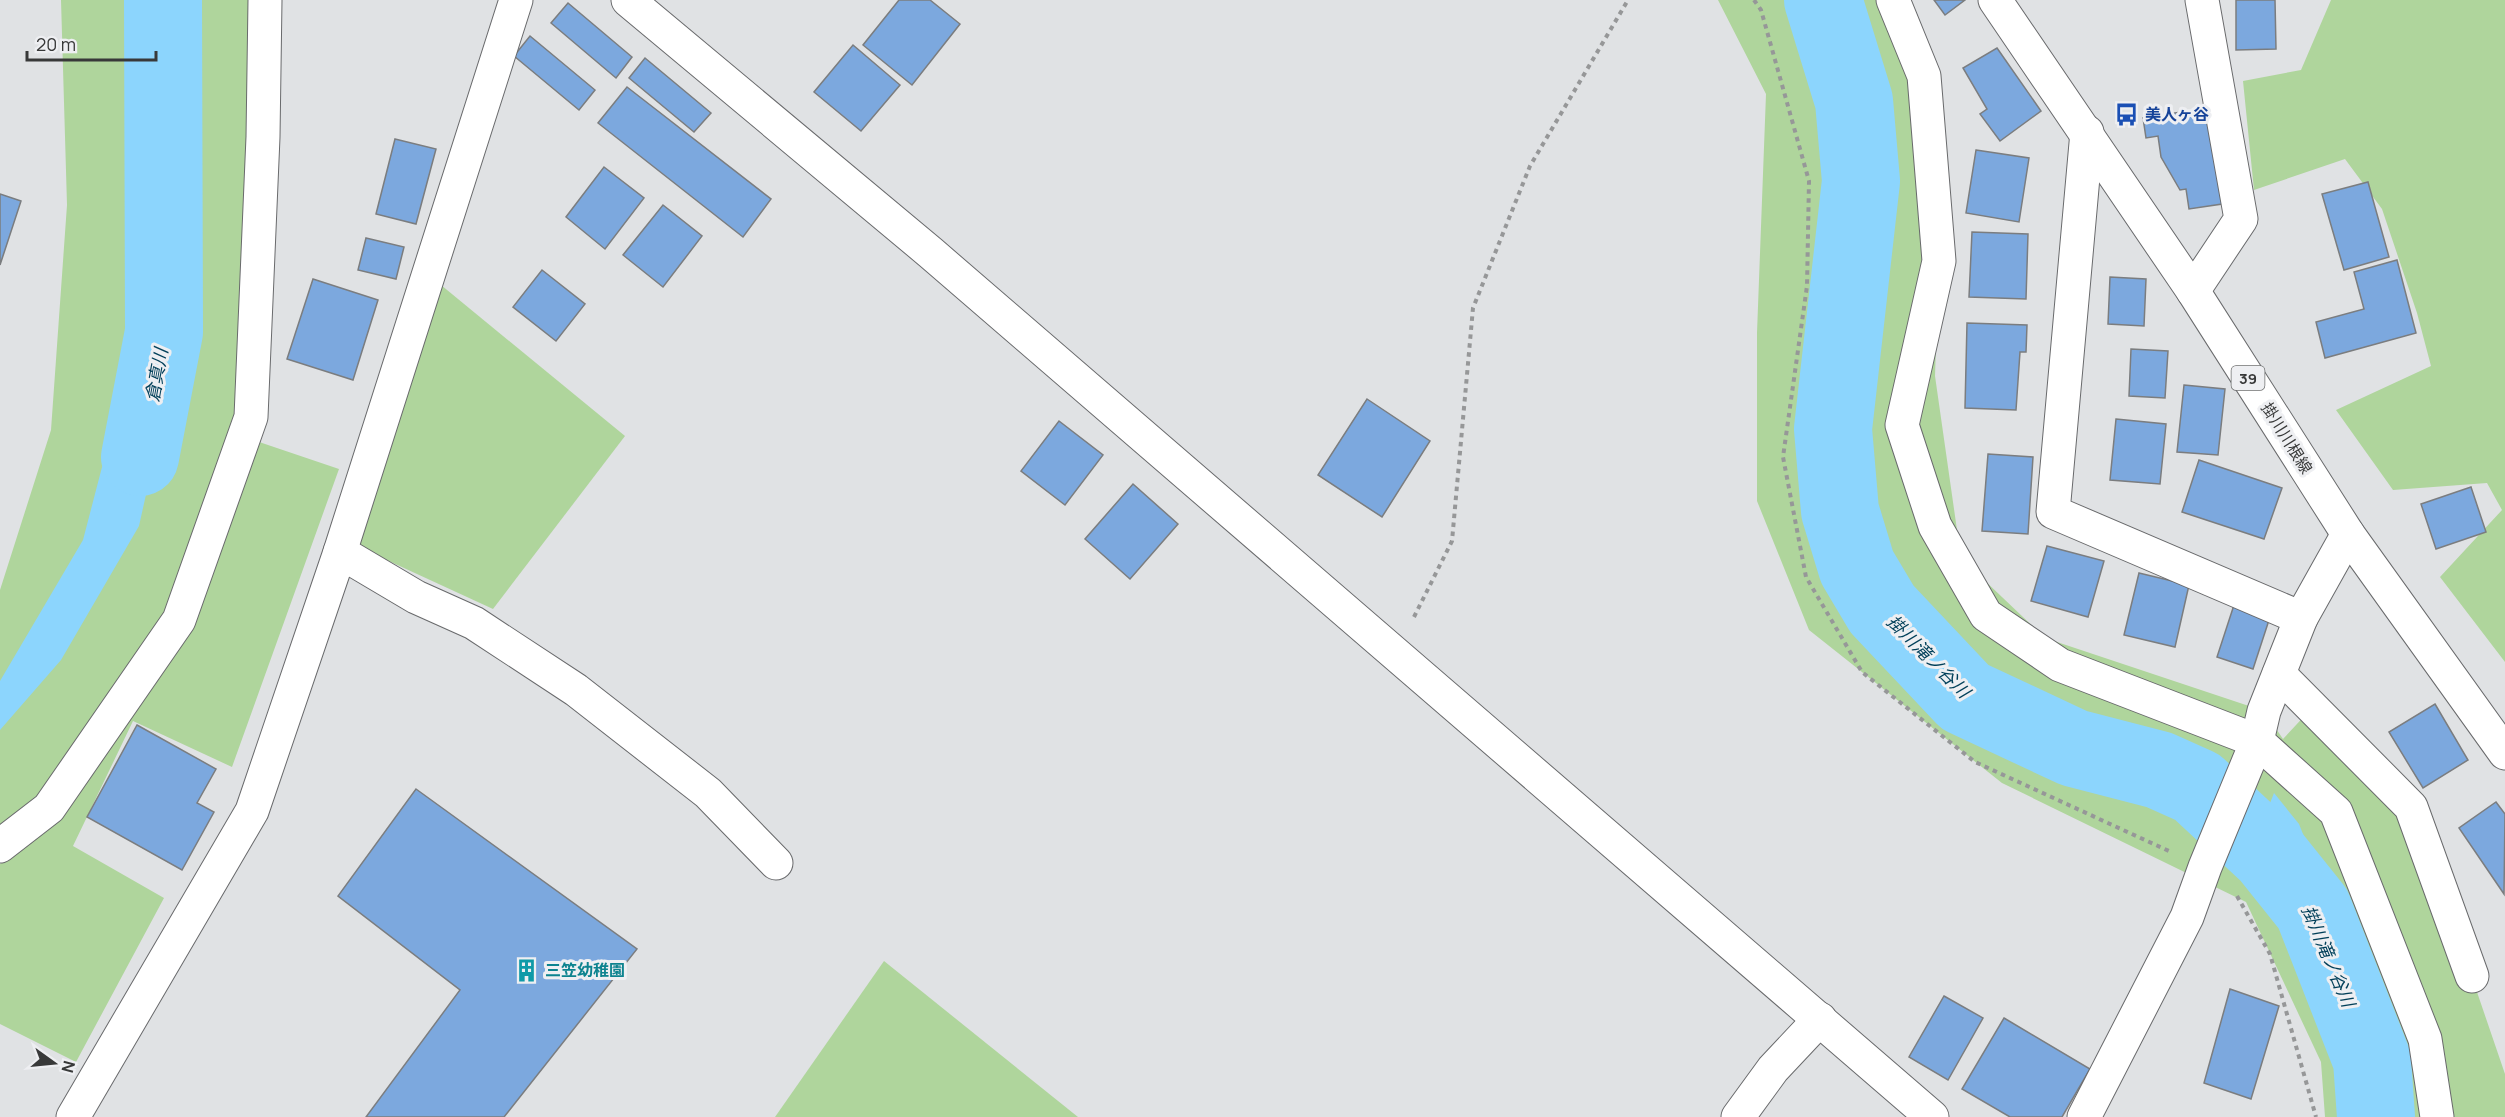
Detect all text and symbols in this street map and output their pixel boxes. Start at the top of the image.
scale bar [27,24,156,62]
text: 20 m [36,32,76,56]
bus stop icon: 美人ヶ谷 [2114,101,2140,127]
place label: 美人ヶ谷 [2145,103,2209,125]
water label: 倉真川 [139,344,173,404]
road number: 39 [2232,366,2264,390]
street label: 掛川川根線 [2256,398,2318,478]
water label: 掛川滝ノ谷川 [1882,609,1977,704]
water label: 掛川滝ノ谷川 [2297,902,2362,1012]
building icon: 三笠幼稚園 [514,957,540,983]
place label: 三笠幼稚園 [545,959,625,981]
north arrow [24,1033,84,1093]
text: N [56,1058,81,1075]

